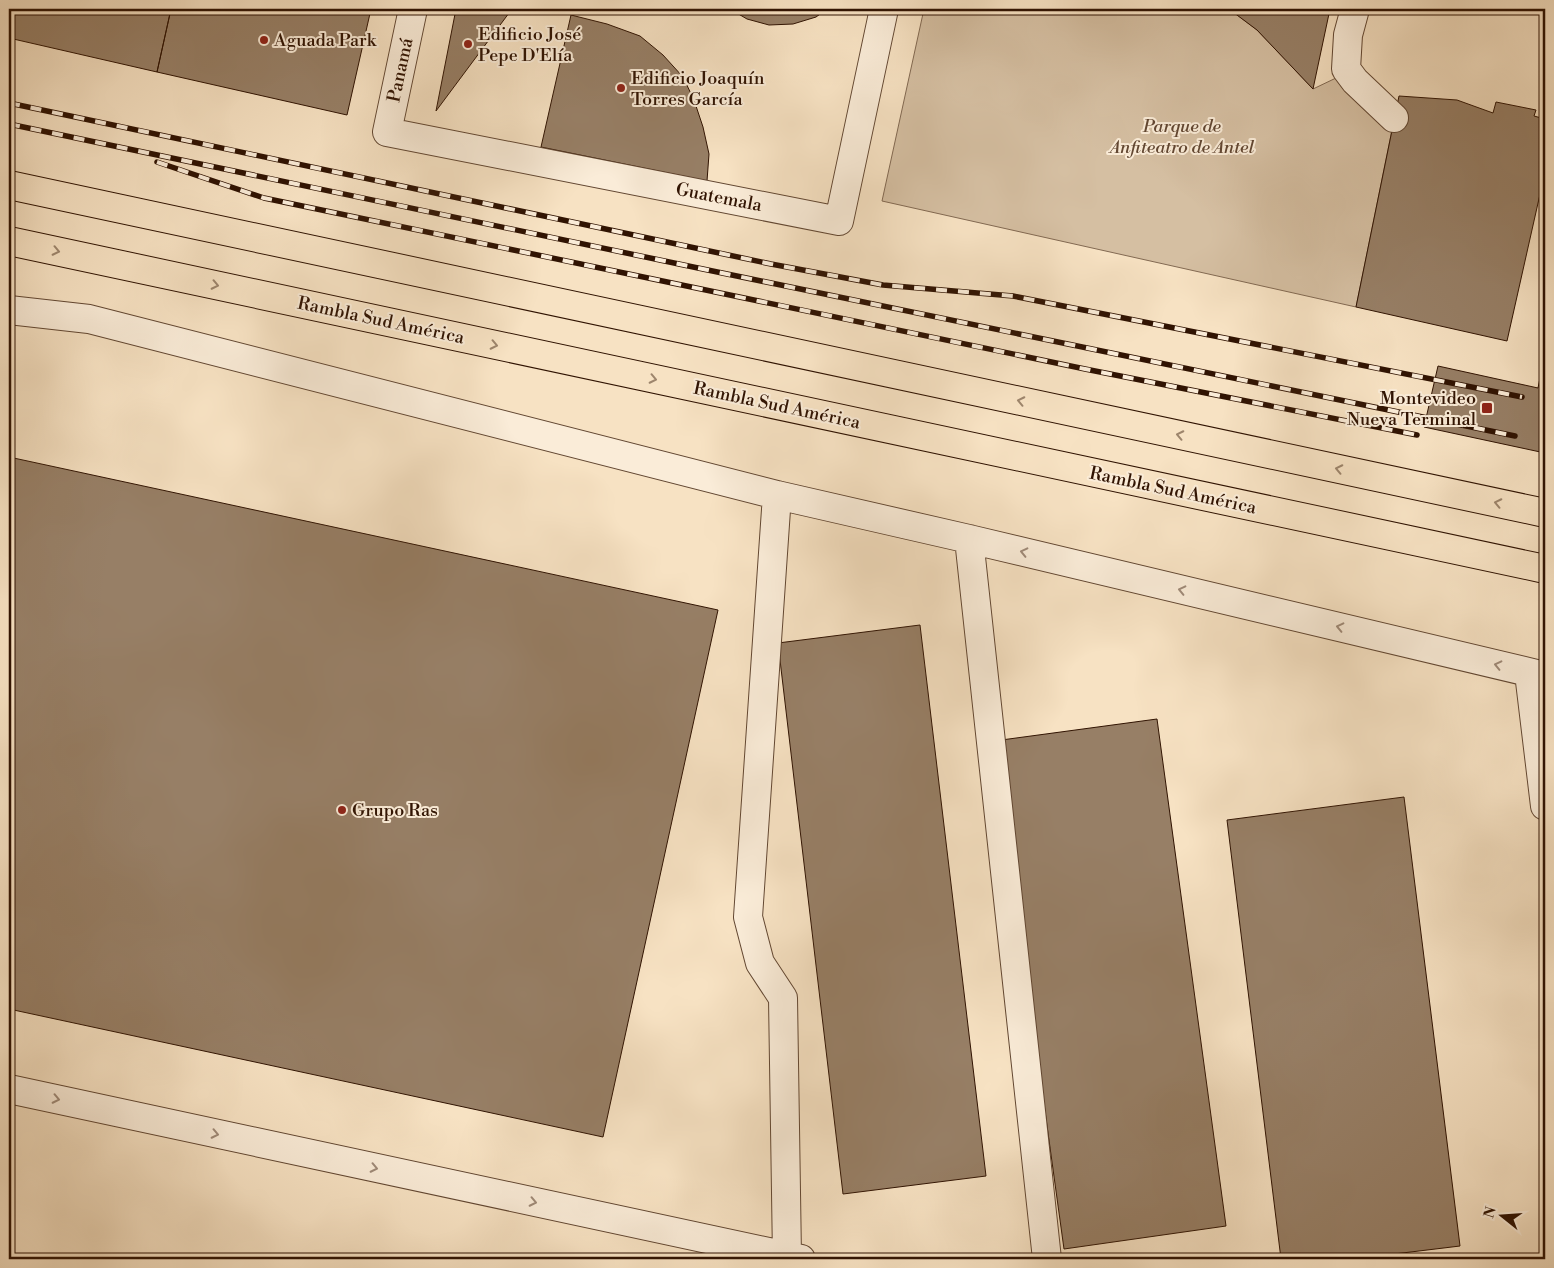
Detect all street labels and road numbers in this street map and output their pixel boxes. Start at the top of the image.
street label: Panamá [382,35,419,104]
street label: Guatemala [674,178,765,217]
street label: Rambla Sud América [295,292,467,350]
street label: Rambla Sud América [691,377,863,435]
street label: Rambla Sud América [1087,462,1259,520]

